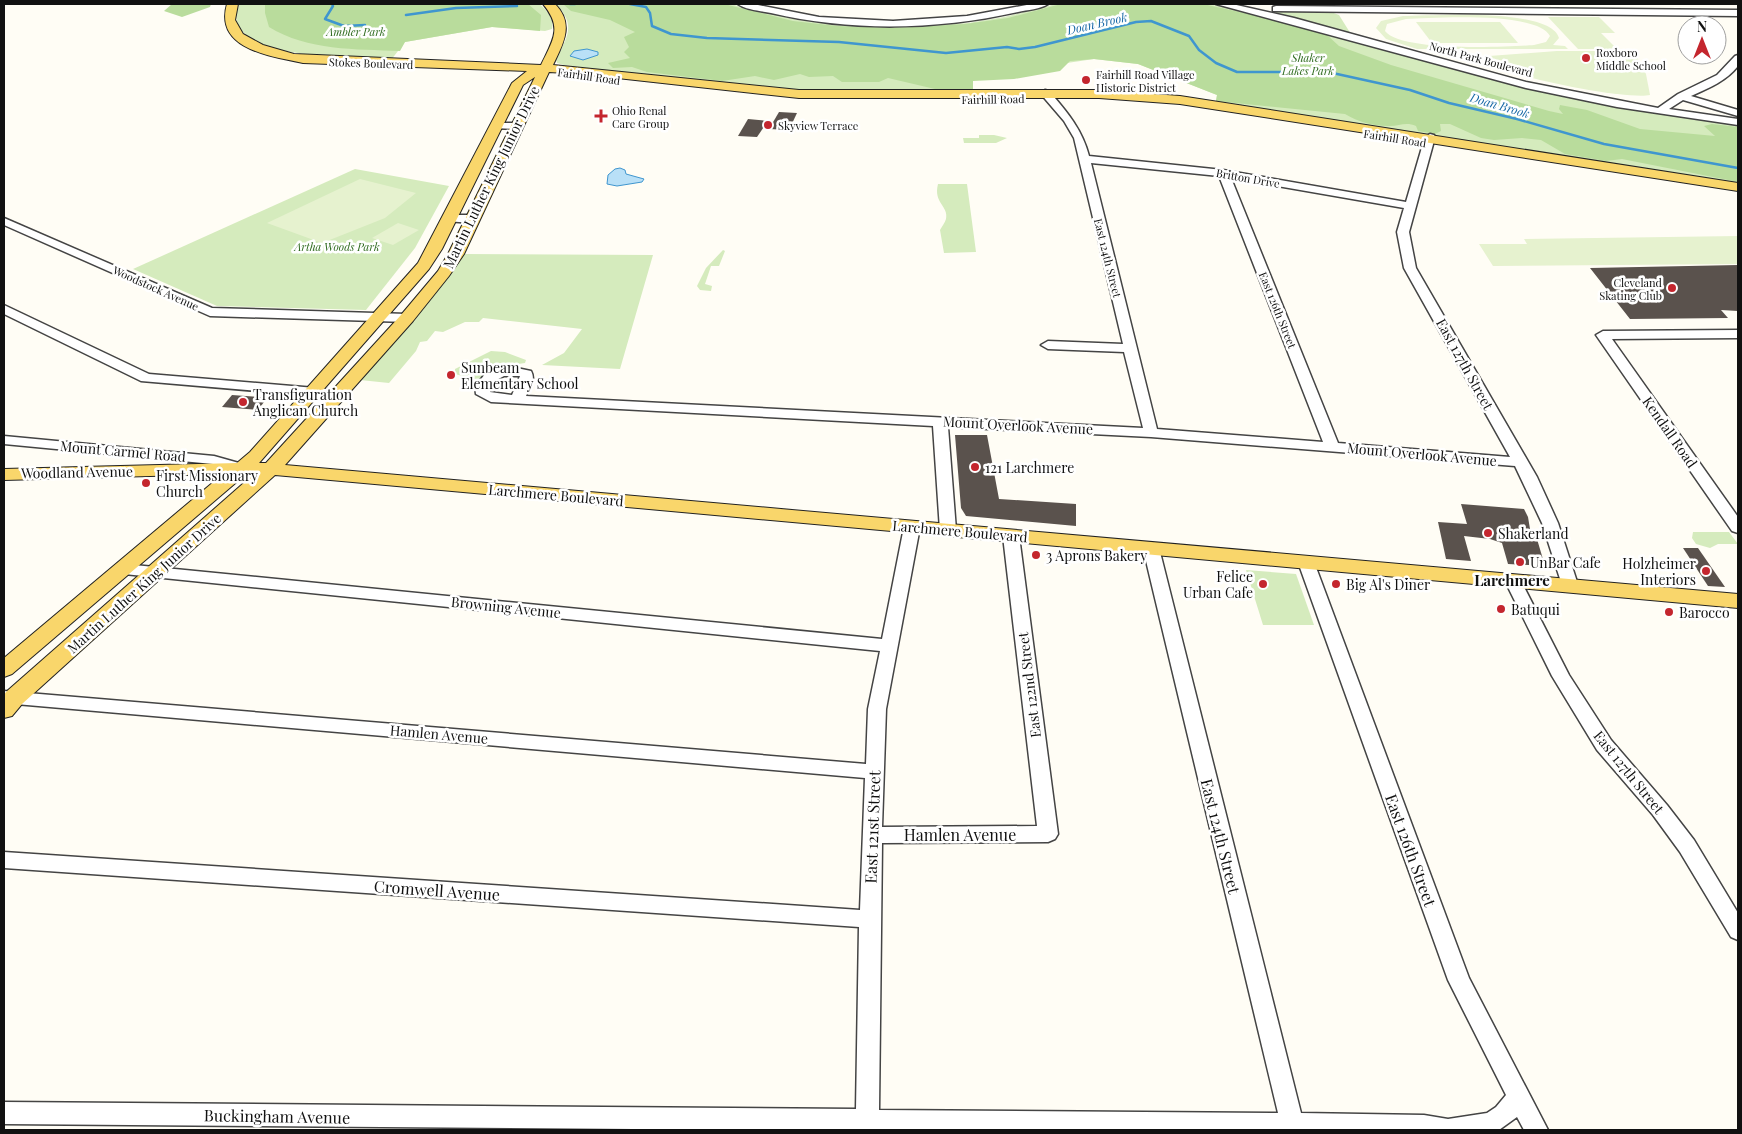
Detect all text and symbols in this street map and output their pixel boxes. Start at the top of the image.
water label: Doan Brook [1064,8,1129,38]
north arrow [1677,15,1727,65]
text: N [1697,17,1707,36]
park label: Ambler Park [325,24,386,39]
street label: North Park Boulevard [1428,38,1535,80]
place label: Roxboro Middle School [1596,45,1666,73]
park label: Shaker Lakes Park [1281,50,1334,78]
marker: Roxboro Middle School [1580,52,1592,64]
street label: Stokes Boulevard [329,54,414,72]
street label: Fairhill Road [557,64,622,88]
place label: Fairhill Road Village Historic District [1096,67,1195,95]
marker: Fairhill Road Village Historic District [1080,74,1092,86]
street label: Martin Luther King Junior Drive [438,83,544,271]
water label: Doan Brook [1467,89,1532,121]
street label: Fairhill Road [961,91,1025,107]
place label: Ohio Renal Care Group [612,103,669,131]
marker: Ohio Renal Care Group [594,109,608,123]
place label: Skyview Terrace [778,118,859,133]
marker: Skyview Terrace [762,119,774,131]
street label: Fairhill Road [1363,126,1428,150]
street label: Britton Drive [1215,165,1281,191]
street label: East 124th Street [1091,217,1125,299]
park label: Artha Woods Park [293,239,380,254]
street label: Woodstock Avenue [110,262,202,314]
street label: East 126th Street [1256,270,1300,351]
place label: Cleveland Skating Club [1599,275,1663,303]
marker: Cleveland Skating Club [1666,282,1678,294]
street label: East 127th Street [1432,315,1498,414]
place label: Sunbeam Elementary School [461,358,579,393]
marker: Sunbeam Elementary School [445,369,457,381]
place label: Transfiguration Anglican Church [252,385,359,420]
street label: Kendall Road [1638,393,1702,471]
marker: Transfiguration Anglican Church [237,396,249,408]
street label: Mount Overlook Avenue [942,412,1094,438]
street label: Mount Carmel Road [59,436,187,466]
street label: Mount Overlook Avenue [1346,438,1498,470]
place label: 121 Larchmere [985,458,1074,477]
marker: 121 Larchmere [969,461,981,473]
street label: Woodland Avenue [20,462,133,482]
place label: First Missionary Church [156,466,258,501]
marker: First Missionary Church [140,477,152,489]
street label: Larchmere Boulevard [488,480,624,510]
street label: Martin Luther King Junior Drive [63,509,225,657]
street label: Larchmere Boulevard [892,516,1028,546]
place label: Shakerland [1498,524,1569,543]
marker: Shakerland [1482,527,1494,539]
place label: 3 Aprons Bakery [1046,546,1147,565]
marker: 3 Aprons Bakery [1030,549,1042,561]
place label: UnBar Cafe [1530,553,1601,572]
place label: Holzheimer Interiors [1622,554,1697,589]
marker: UnBar Cafe [1514,556,1526,568]
marker: Holzheimer Interiors [1700,565,1712,577]
place label: Felice Urban Cafe [1183,567,1253,602]
district label: Larchmere [1474,570,1550,590]
place label: Big Al's Diner [1346,575,1431,594]
marker: Felice Urban Cafe [1257,578,1269,590]
marker: Big Al's Diner [1330,578,1342,590]
street label: Browning Avenue [450,592,562,622]
place label: Batuqui [1511,600,1560,619]
marker: Batuqui [1495,603,1507,615]
place label: Barocco [1679,603,1730,622]
marker: Barocco [1663,606,1675,618]
street label: East 122nd Street [1013,630,1045,739]
street label: Hamlen Avenue [389,720,489,748]
street label: East 127th Street [1590,726,1669,818]
street label: East 121st Street [860,770,884,884]
street label: East 124th Street [1197,776,1246,896]
street label: East 126th Street [1381,791,1441,909]
street label: Hamlen Avenue [904,824,1016,845]
street label: Cromwell Avenue [373,875,501,905]
street label: Buckingham Avenue [204,1104,350,1128]

